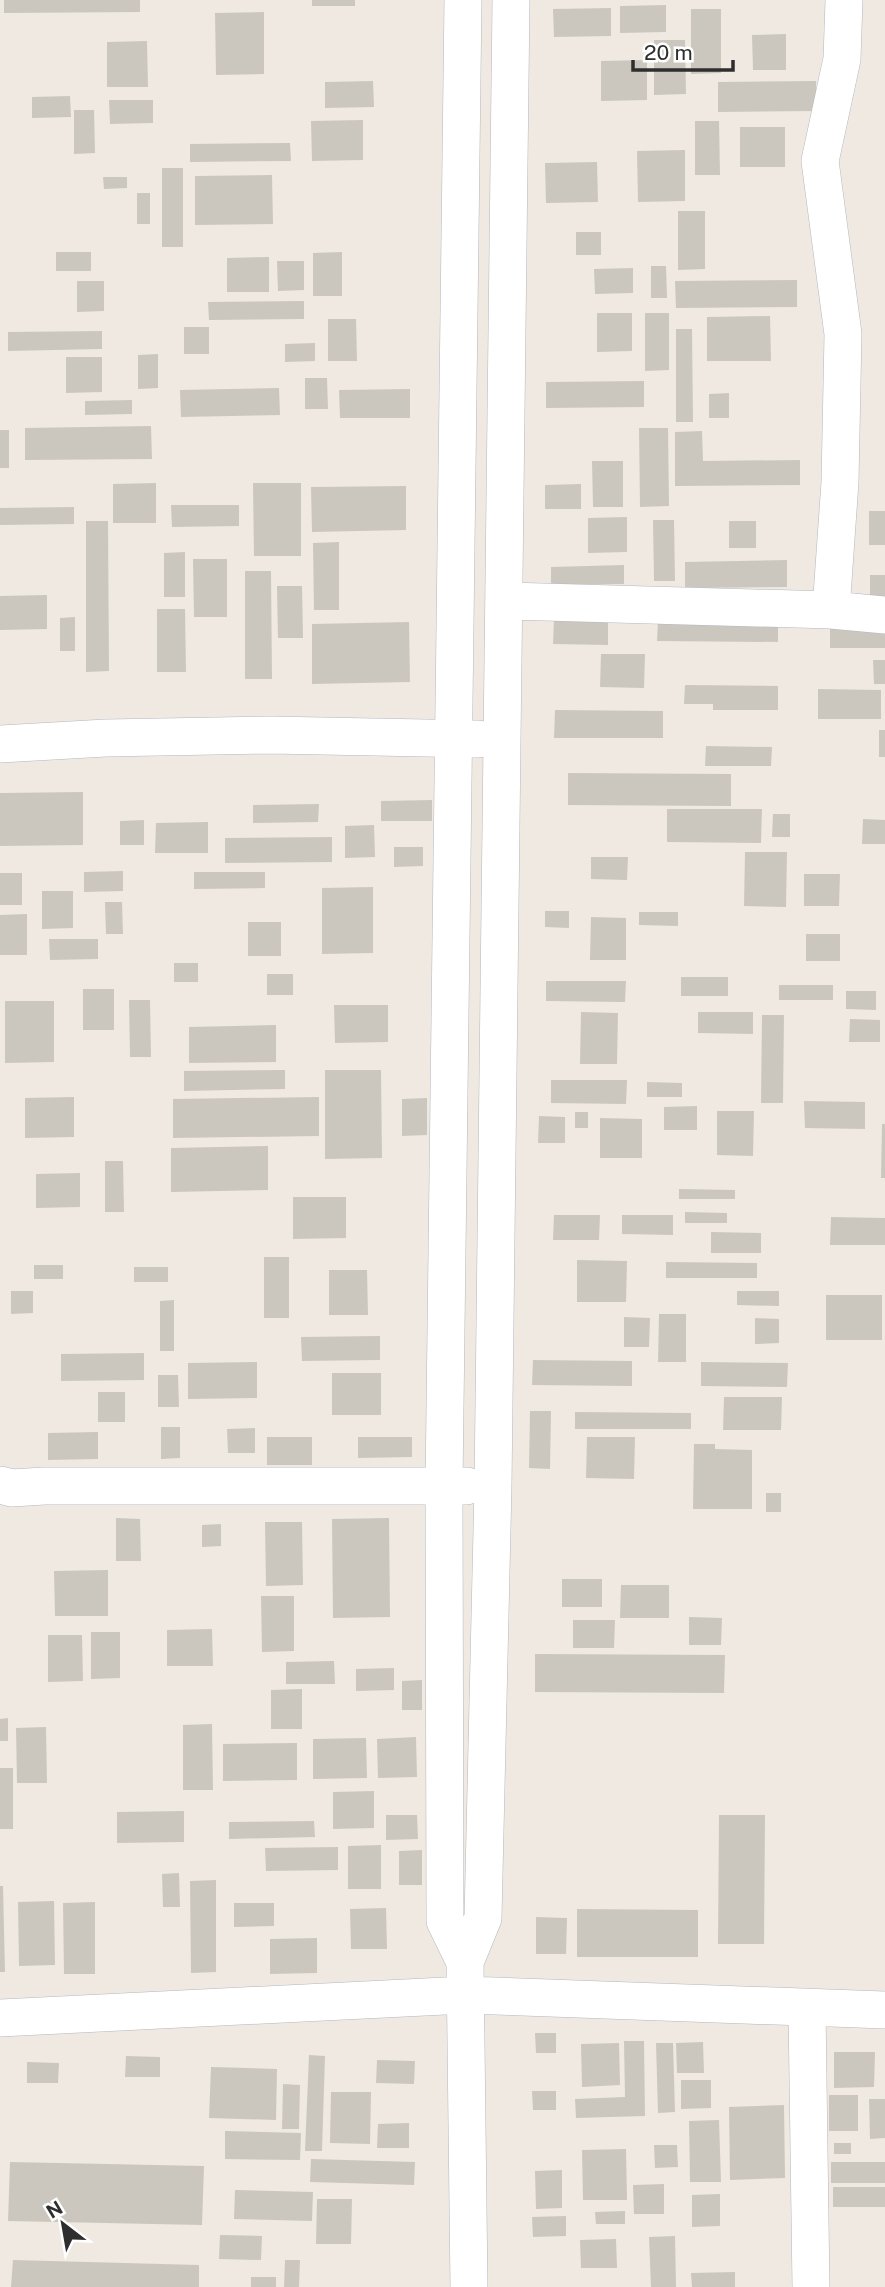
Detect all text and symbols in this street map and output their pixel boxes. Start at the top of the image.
scale bar [633,28,733,72]
text: 20 m [644,40,693,65]
north arrow [28,2189,98,2259]
text: N [42,2196,66,2223]

